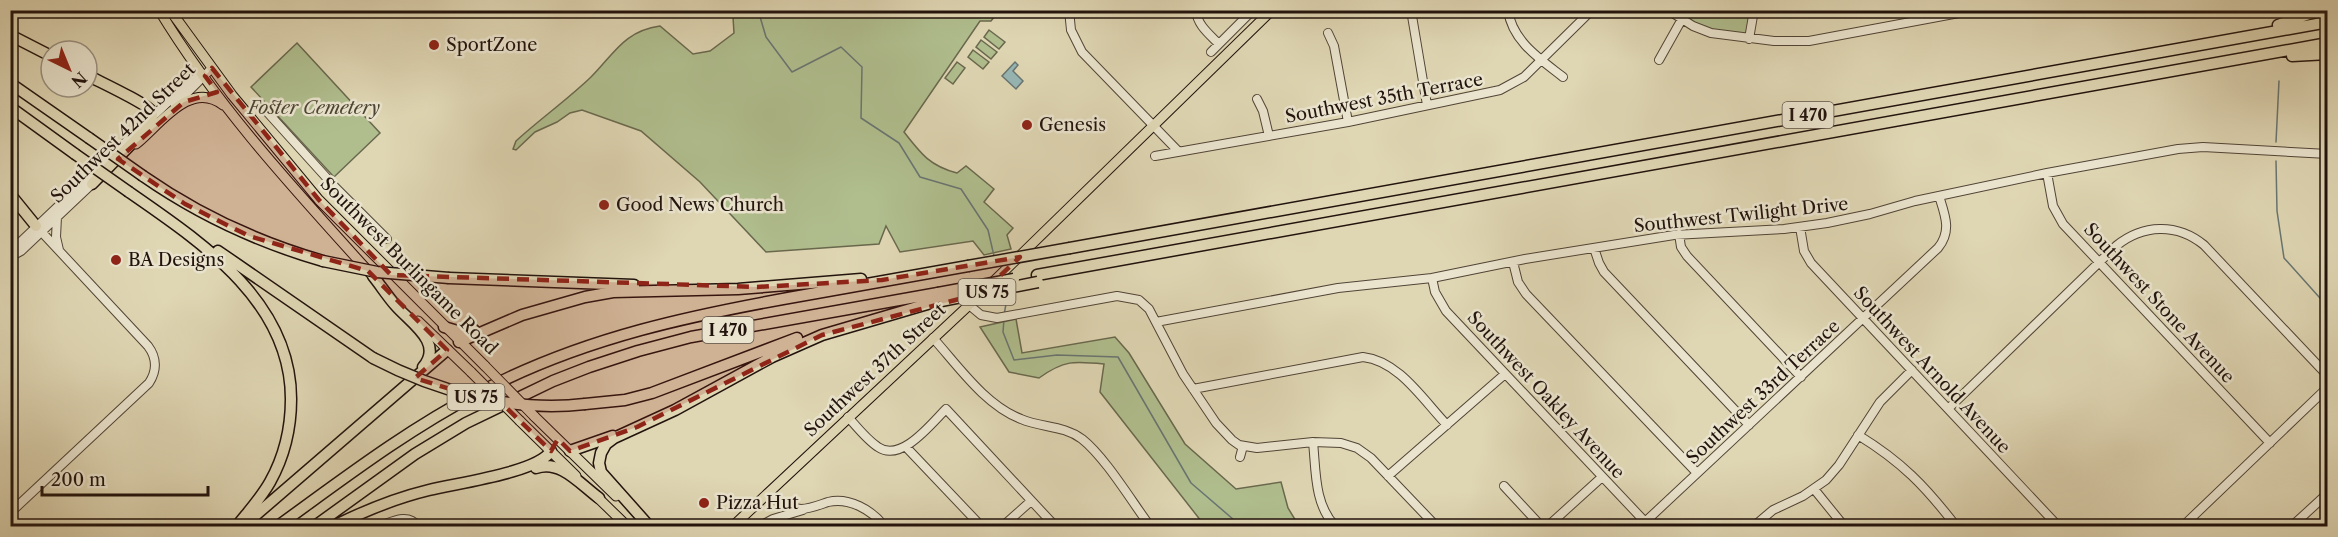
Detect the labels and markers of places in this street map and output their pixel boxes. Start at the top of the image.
place label: SportZone [446,34,537,56]
marker: SportZone [427,38,441,52]
place label: Genesis [1039,114,1106,136]
marker: Genesis [1020,118,1034,132]
place label: Good News Church [616,194,784,216]
marker: Good News Church [597,198,611,212]
place label: BA Designs [128,249,224,271]
marker: BA Designs [109,253,123,267]
place label: Pizza Hut [716,492,799,514]
marker: Pizza Hut [697,496,711,510]

